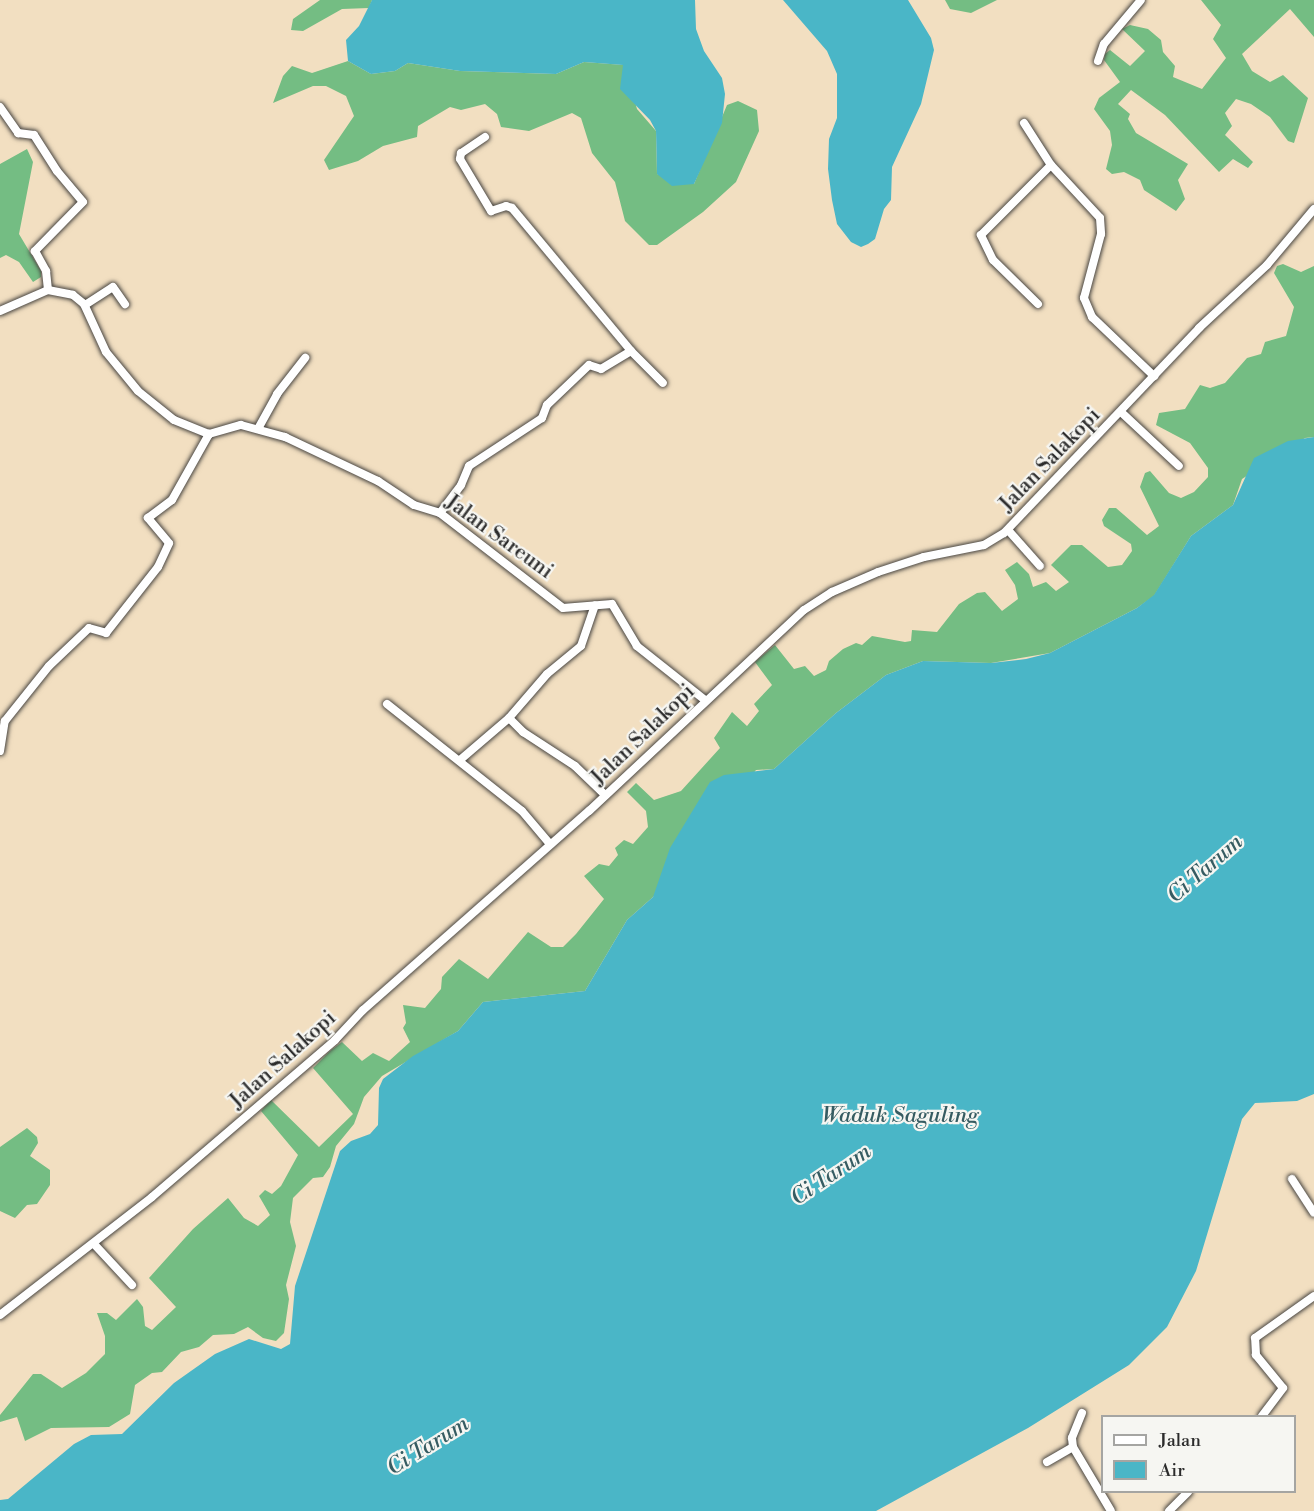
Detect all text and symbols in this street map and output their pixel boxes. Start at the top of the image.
street label: Jalan Salakopi [994,403,1106,517]
street label: Jalan Sareuni [440,490,558,584]
street label: Jalan Salakopi [586,679,700,791]
water label: Ci Tarum [1162,829,1248,909]
street label: Jalan Salakopi [225,1006,341,1114]
water label: Waduk Saguling [822,1103,978,1129]
water label: Ci Tarum [786,1139,876,1211]
water label: Ci Tarum [382,1411,474,1481]
legend [1101,1415,1296,1493]
text: Jalan [1159,1429,1201,1452]
text: Air [1159,1459,1185,1482]

